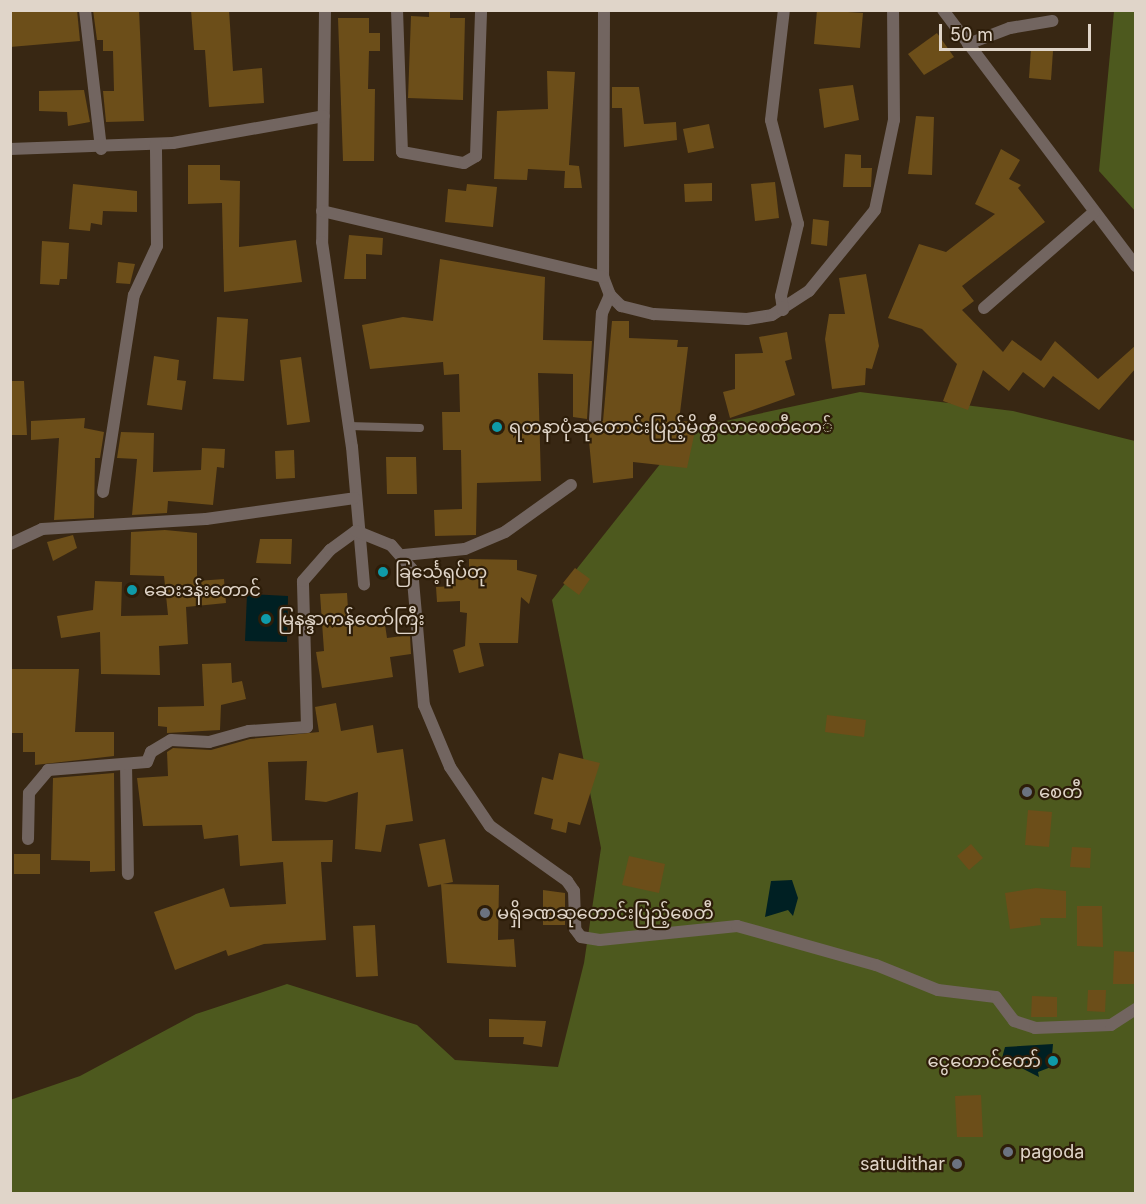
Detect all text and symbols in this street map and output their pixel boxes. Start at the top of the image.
scale bar [942,12,1094,50]
text: 50 m [950,24,993,45]
place label: ရတနာပုံဆုတောင်းပြည့်မိတ္ထီလာစေတီတေ် [509,416,833,438]
marker: ရတနာပုံဆုတောင်းပြည့်မိတ္ထီလာစေတီတေ် [490,420,504,434]
place label: ခြင်္သေ့ရုပ်တု [395,561,487,583]
marker: ခြင်္သေ့ရုပ်တု [376,565,390,579]
place label: ဆေးဒန်းတောင် [144,579,261,601]
marker: ဆေးဒန်းတောင် [125,583,139,597]
place label: မြနန္ဒာကန်တော်ကြီး [278,608,425,630]
marker: မြနန္ဒာကန်တော်ကြီး [259,612,273,626]
place label: စေတီ [1039,781,1082,803]
marker: စေတီ [1020,785,1034,799]
place label: မရှိခဏဆုတောင်းပြည့်စေတီ [497,902,714,924]
marker: မရှိခဏဆုတောင်းပြည့်စေတီ [478,906,492,920]
place label: ငွေတောင်တော် [927,1050,1041,1072]
marker: ငွေတောင်တော် [1046,1054,1060,1068]
place label: pagoda [1020,1141,1084,1163]
marker: pagoda [1001,1145,1015,1159]
place label: satudithar [860,1153,945,1175]
marker: satudithar [950,1157,964,1171]

